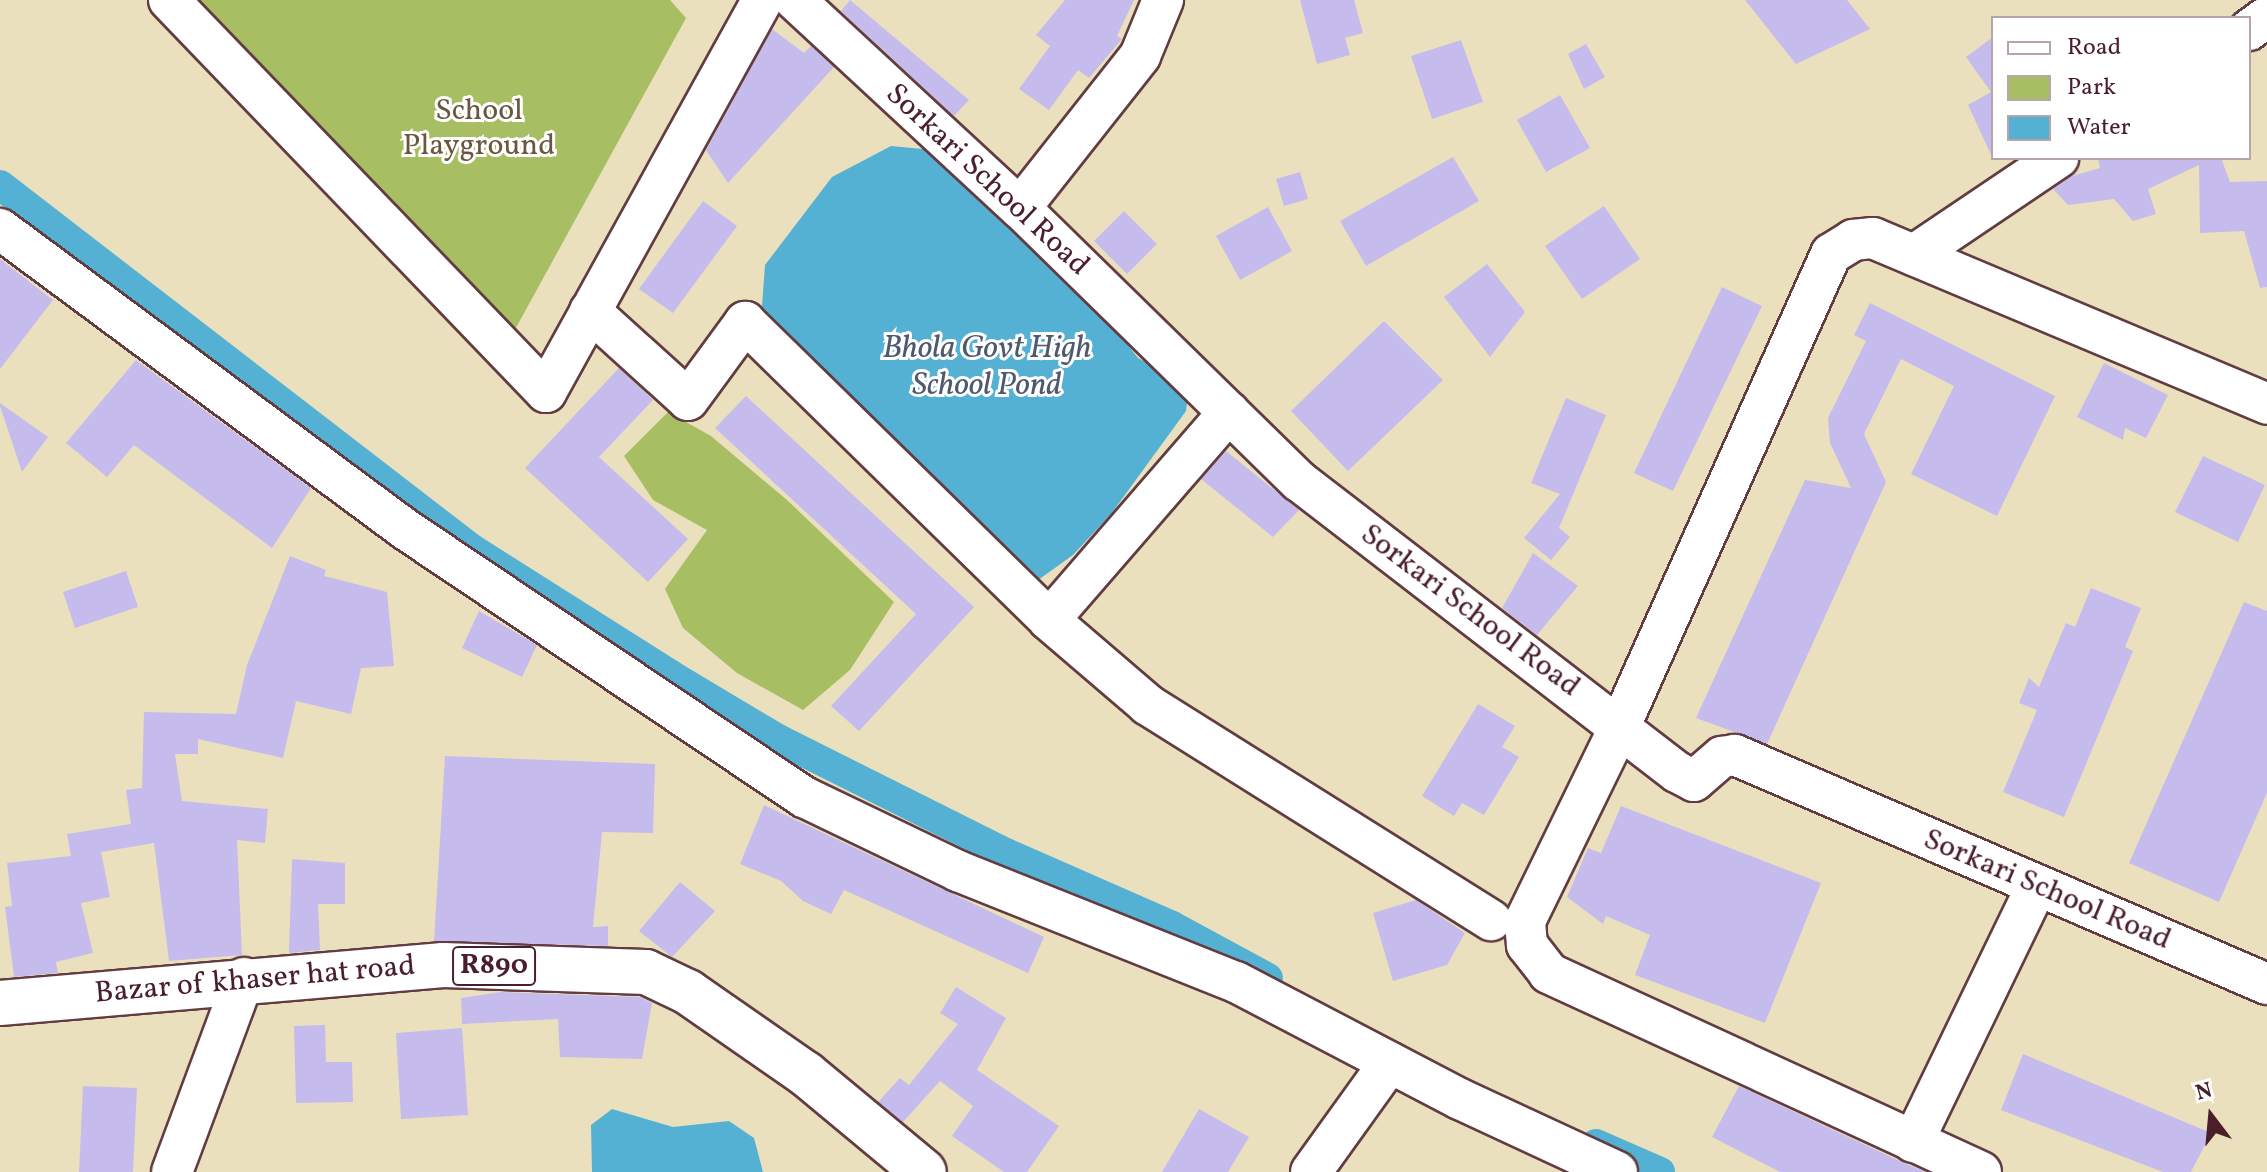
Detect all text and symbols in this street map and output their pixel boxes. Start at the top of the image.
legend [1991,16,2251,160]
text: Road [2067,31,2121,65]
text: Park [2067,71,2116,105]
street label: Sorkari School Road [878,76,1096,284]
park label: School Playground [403,93,555,164]
text: Water [2067,111,2131,145]
water label: Bhola Govt High School Pond [883,331,1091,406]
street label: Sorkari School Road [1353,517,1587,705]
street label: Sorkari School Road [1918,822,2176,958]
road number: R890 [452,942,536,990]
street label: Bazar of khaser hat road [95,948,415,1012]
text: N [2192,1075,2216,1110]
north arrow [2171,1076,2251,1156]

